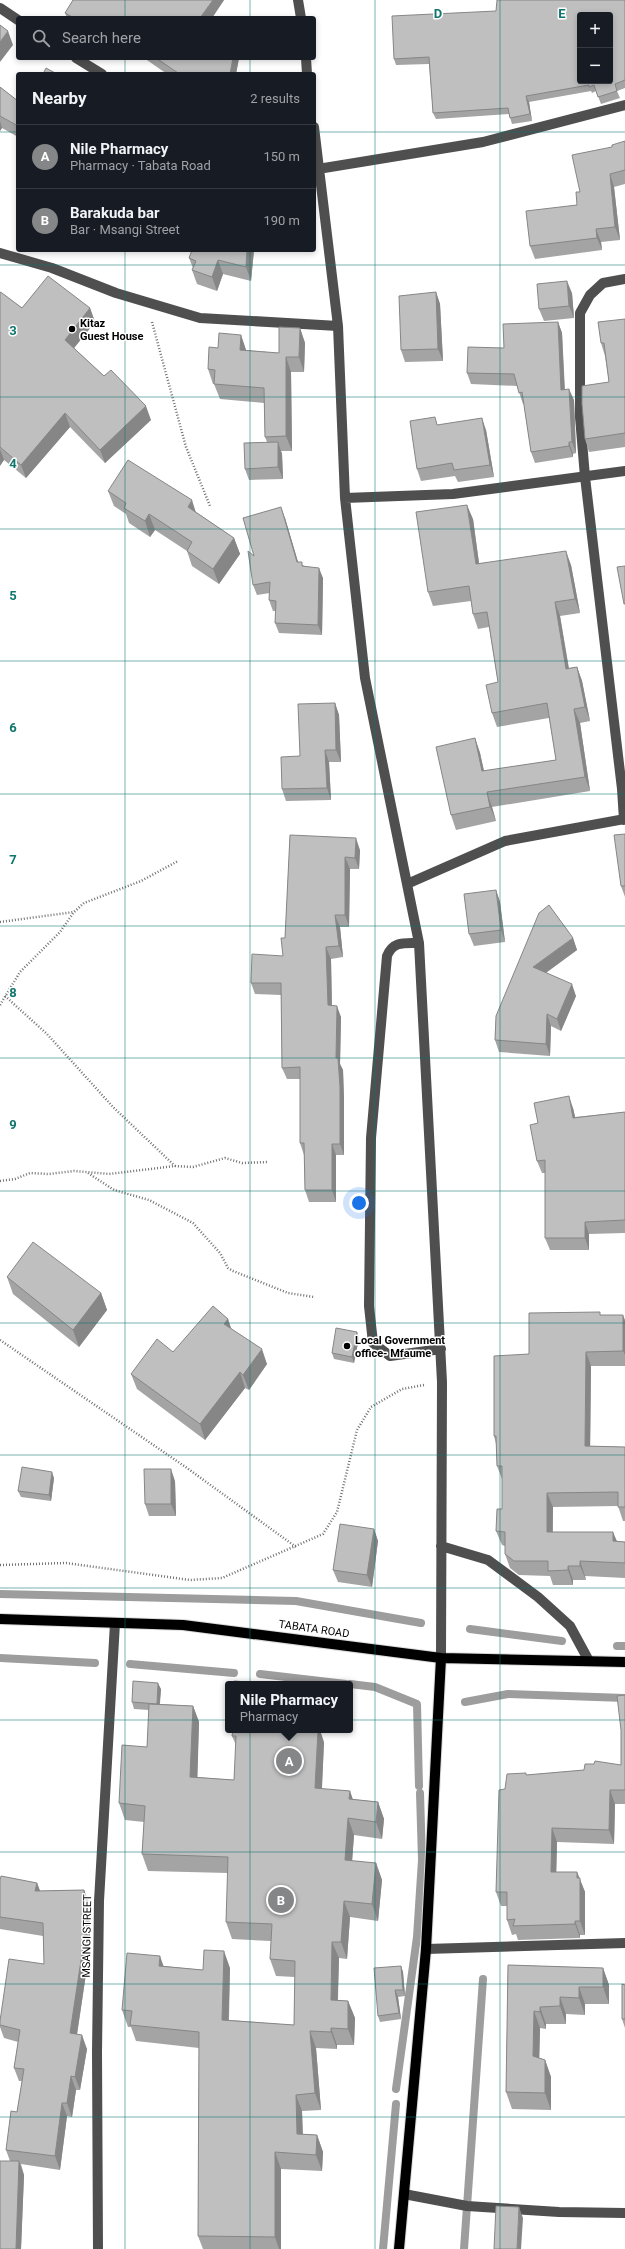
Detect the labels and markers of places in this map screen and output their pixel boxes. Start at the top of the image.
place label: Kitaz Guest House [80,317,143,343]
marker: Kitaz Guest House [67,324,77,334]
place label: Local Government office- Mfaume [355,1334,445,1360]
marker: Local Government office- Mfaume [342,1341,352,1351]
pin: A [276,1746,302,1776]
pin: B [268,1885,294,1915]

